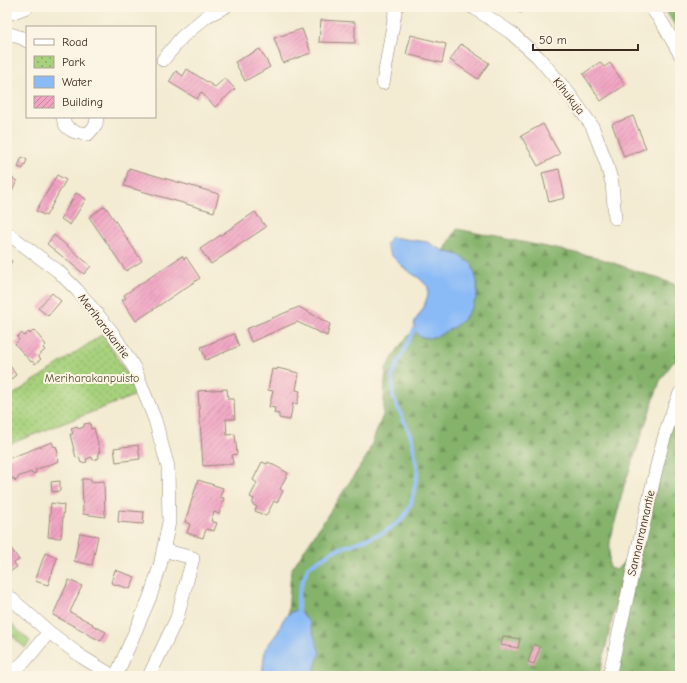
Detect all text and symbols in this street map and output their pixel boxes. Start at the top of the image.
legend [26,26,156,118]
scale bar [533,26,638,52]
text: 50 m [539,33,567,47]
text: Road [62,35,88,49]
text: Park [62,55,85,69]
text: Water [62,75,92,89]
street label: Kihukuja [550,75,588,117]
text: Building [62,95,103,109]
street label: Meriharakantie [75,291,133,361]
park label: Meriharakanpuisto [45,371,139,385]
street label: Sannanrannantie [624,489,658,577]

